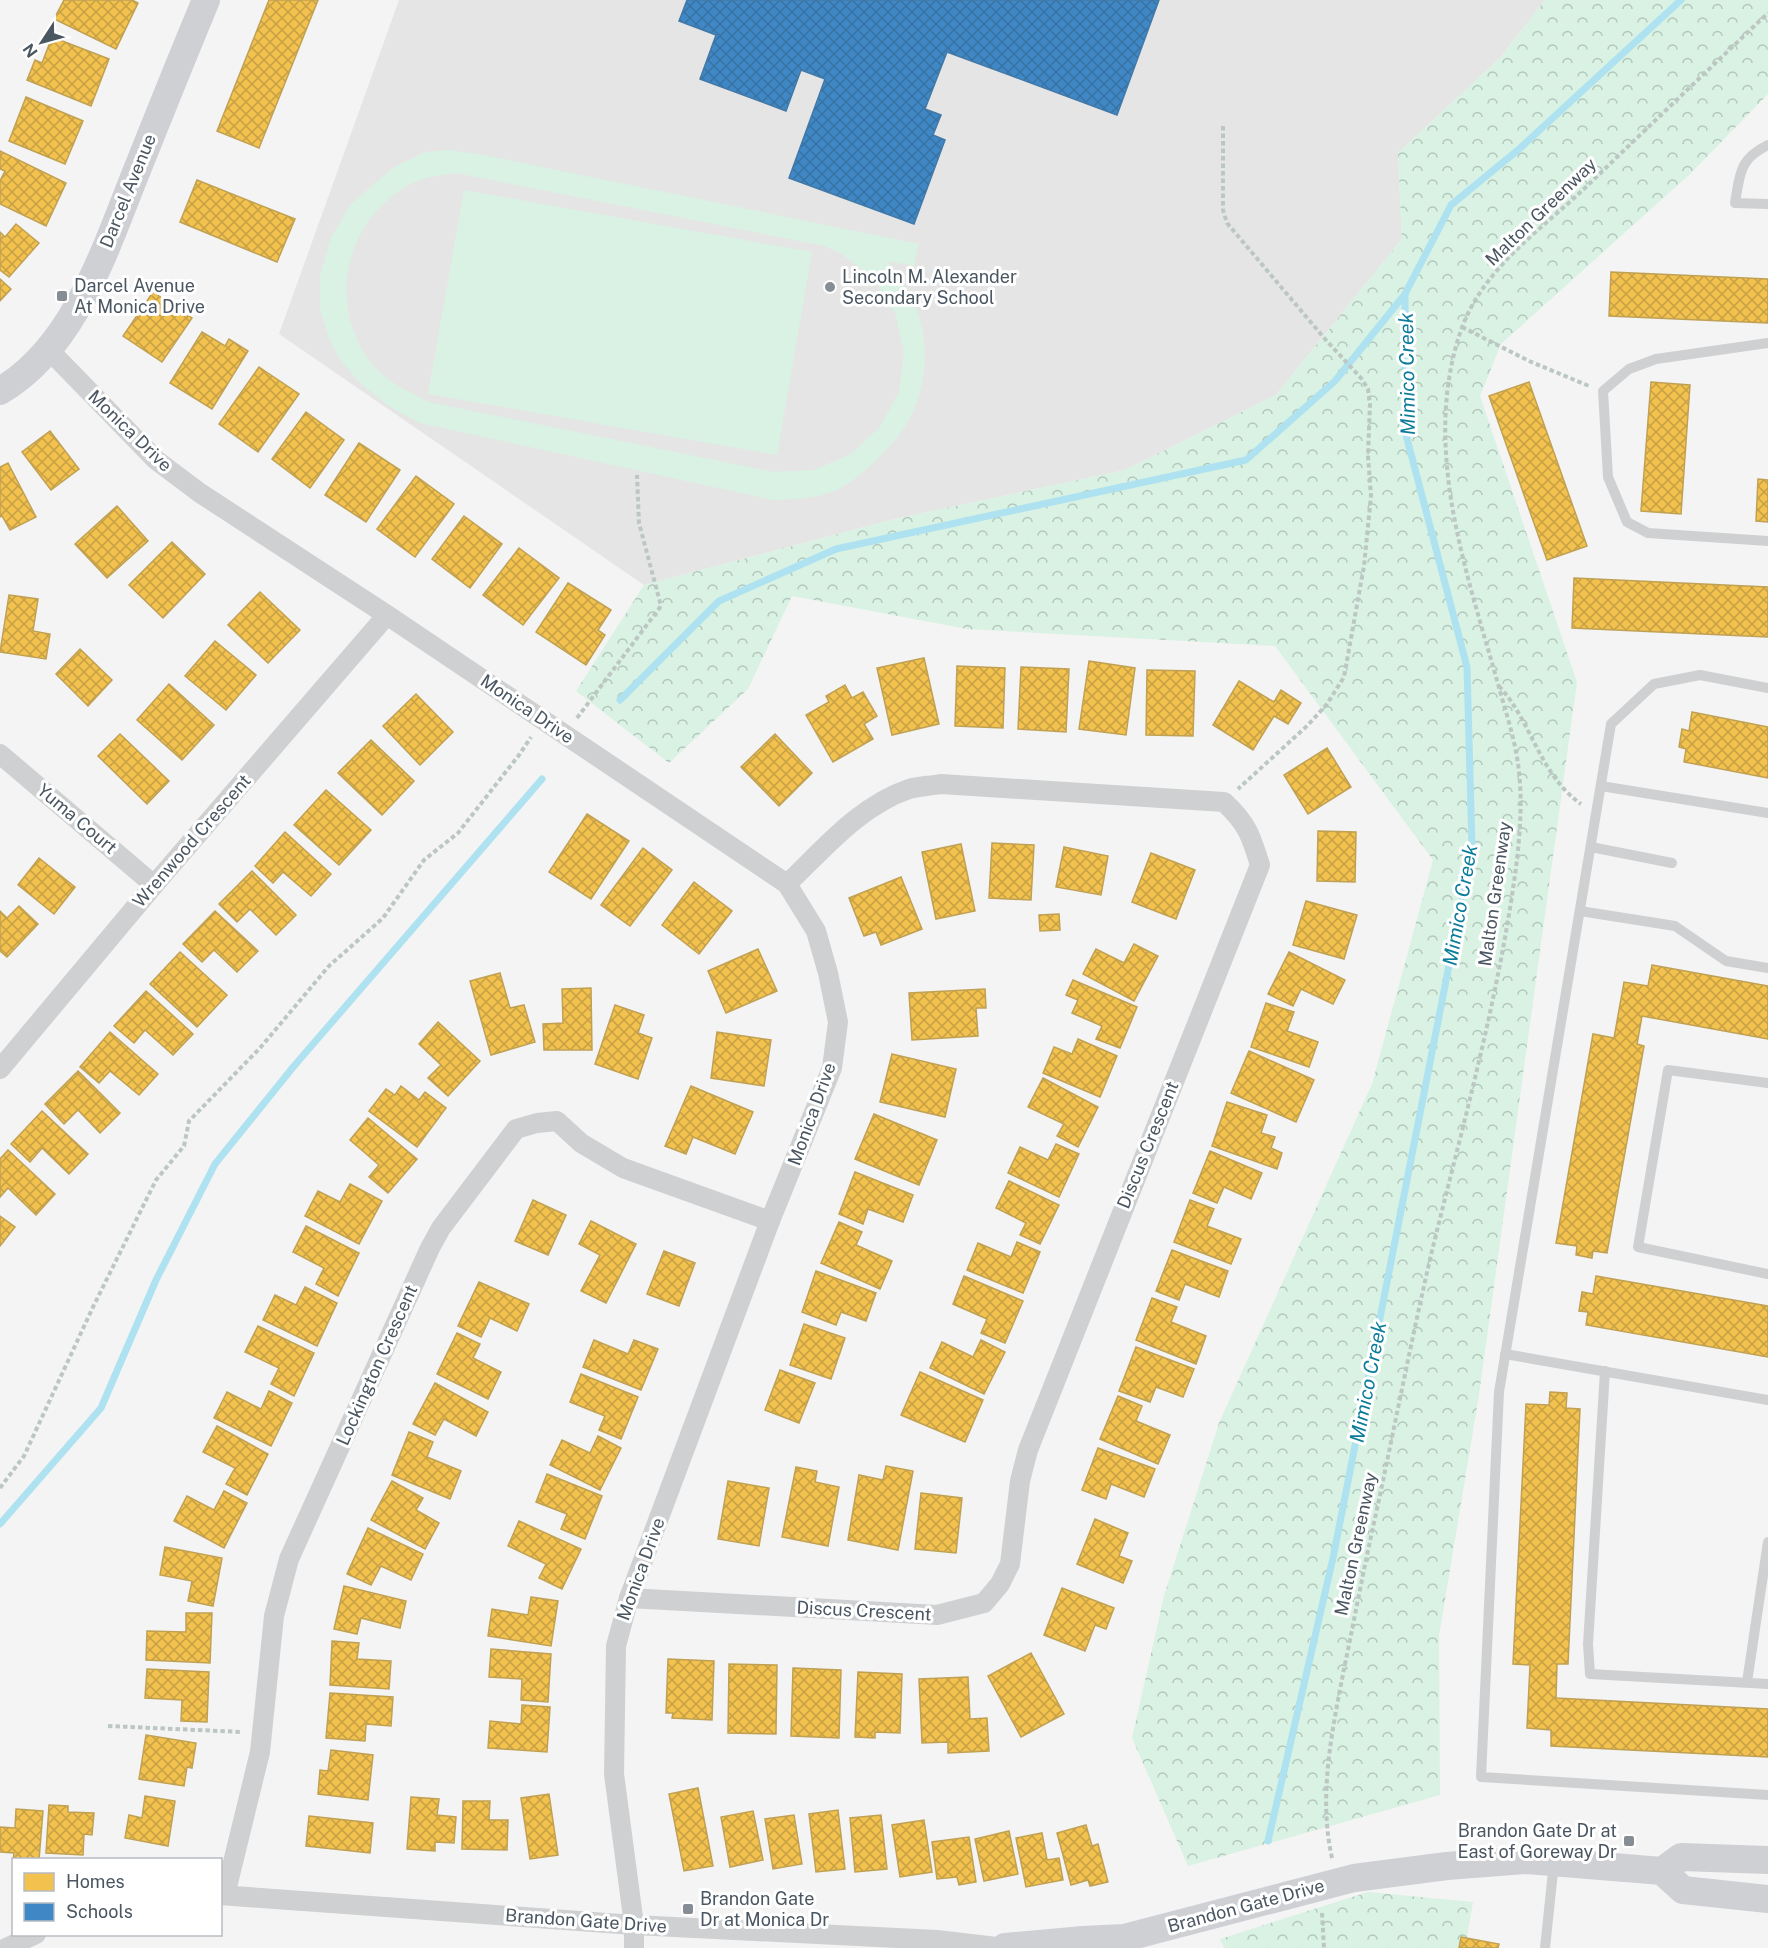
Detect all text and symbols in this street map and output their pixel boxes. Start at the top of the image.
north arrow [12,12,72,72]
text: N [19,40,42,61]
street label: Darcel Avenue [95,131,160,251]
street label: Malton Greenway [1481,153,1601,270]
place label: Lincoln M. Alexander Secondary School [842,266,1017,308]
place label: Darcel Avenue At Monica Drive [74,275,205,317]
marker: Lincoln M. Alexander Secondary School [823,280,837,294]
marker: Darcel Avenue At Monica Drive [55,289,69,303]
water label: Mimico Creek [1394,312,1420,436]
street label: Monica Drive [84,386,176,476]
street label: Monica Drive [477,670,578,747]
street label: Wrenwood Crescent [128,770,255,911]
street label: Yuma Court [33,779,121,858]
street label: Malton Greenway [1474,820,1515,968]
water label: Mimico Creek [1438,842,1483,968]
street label: Monica Drive [783,1060,840,1168]
street label: Discus Crescent [1112,1078,1183,1211]
street label: Lockington Crescent [332,1281,421,1448]
water label: Mimico Creek [1345,1319,1392,1445]
street label: Malton Greenway [1330,1470,1381,1617]
street label: Monica Drive [612,1515,669,1623]
street label: Discus Crescent [796,1596,932,1625]
place label: Brandon Gate Dr at East of Goreway Dr [1457,1820,1617,1862]
marker: Brandon Gate Dr at East of Goreway Dr [1622,1834,1636,1848]
legend [12,1858,222,1936]
text: Homes [66,1871,125,1892]
street label: Brandon Gate Drive [1165,1874,1327,1937]
place label: Brandon Gate Dr at Monica Dr [700,1888,829,1930]
text: Schools [66,1901,133,1922]
marker: Brandon Gate Dr at Monica Dr [681,1902,695,1916]
street label: Brandon Gate Drive [505,1904,667,1937]

